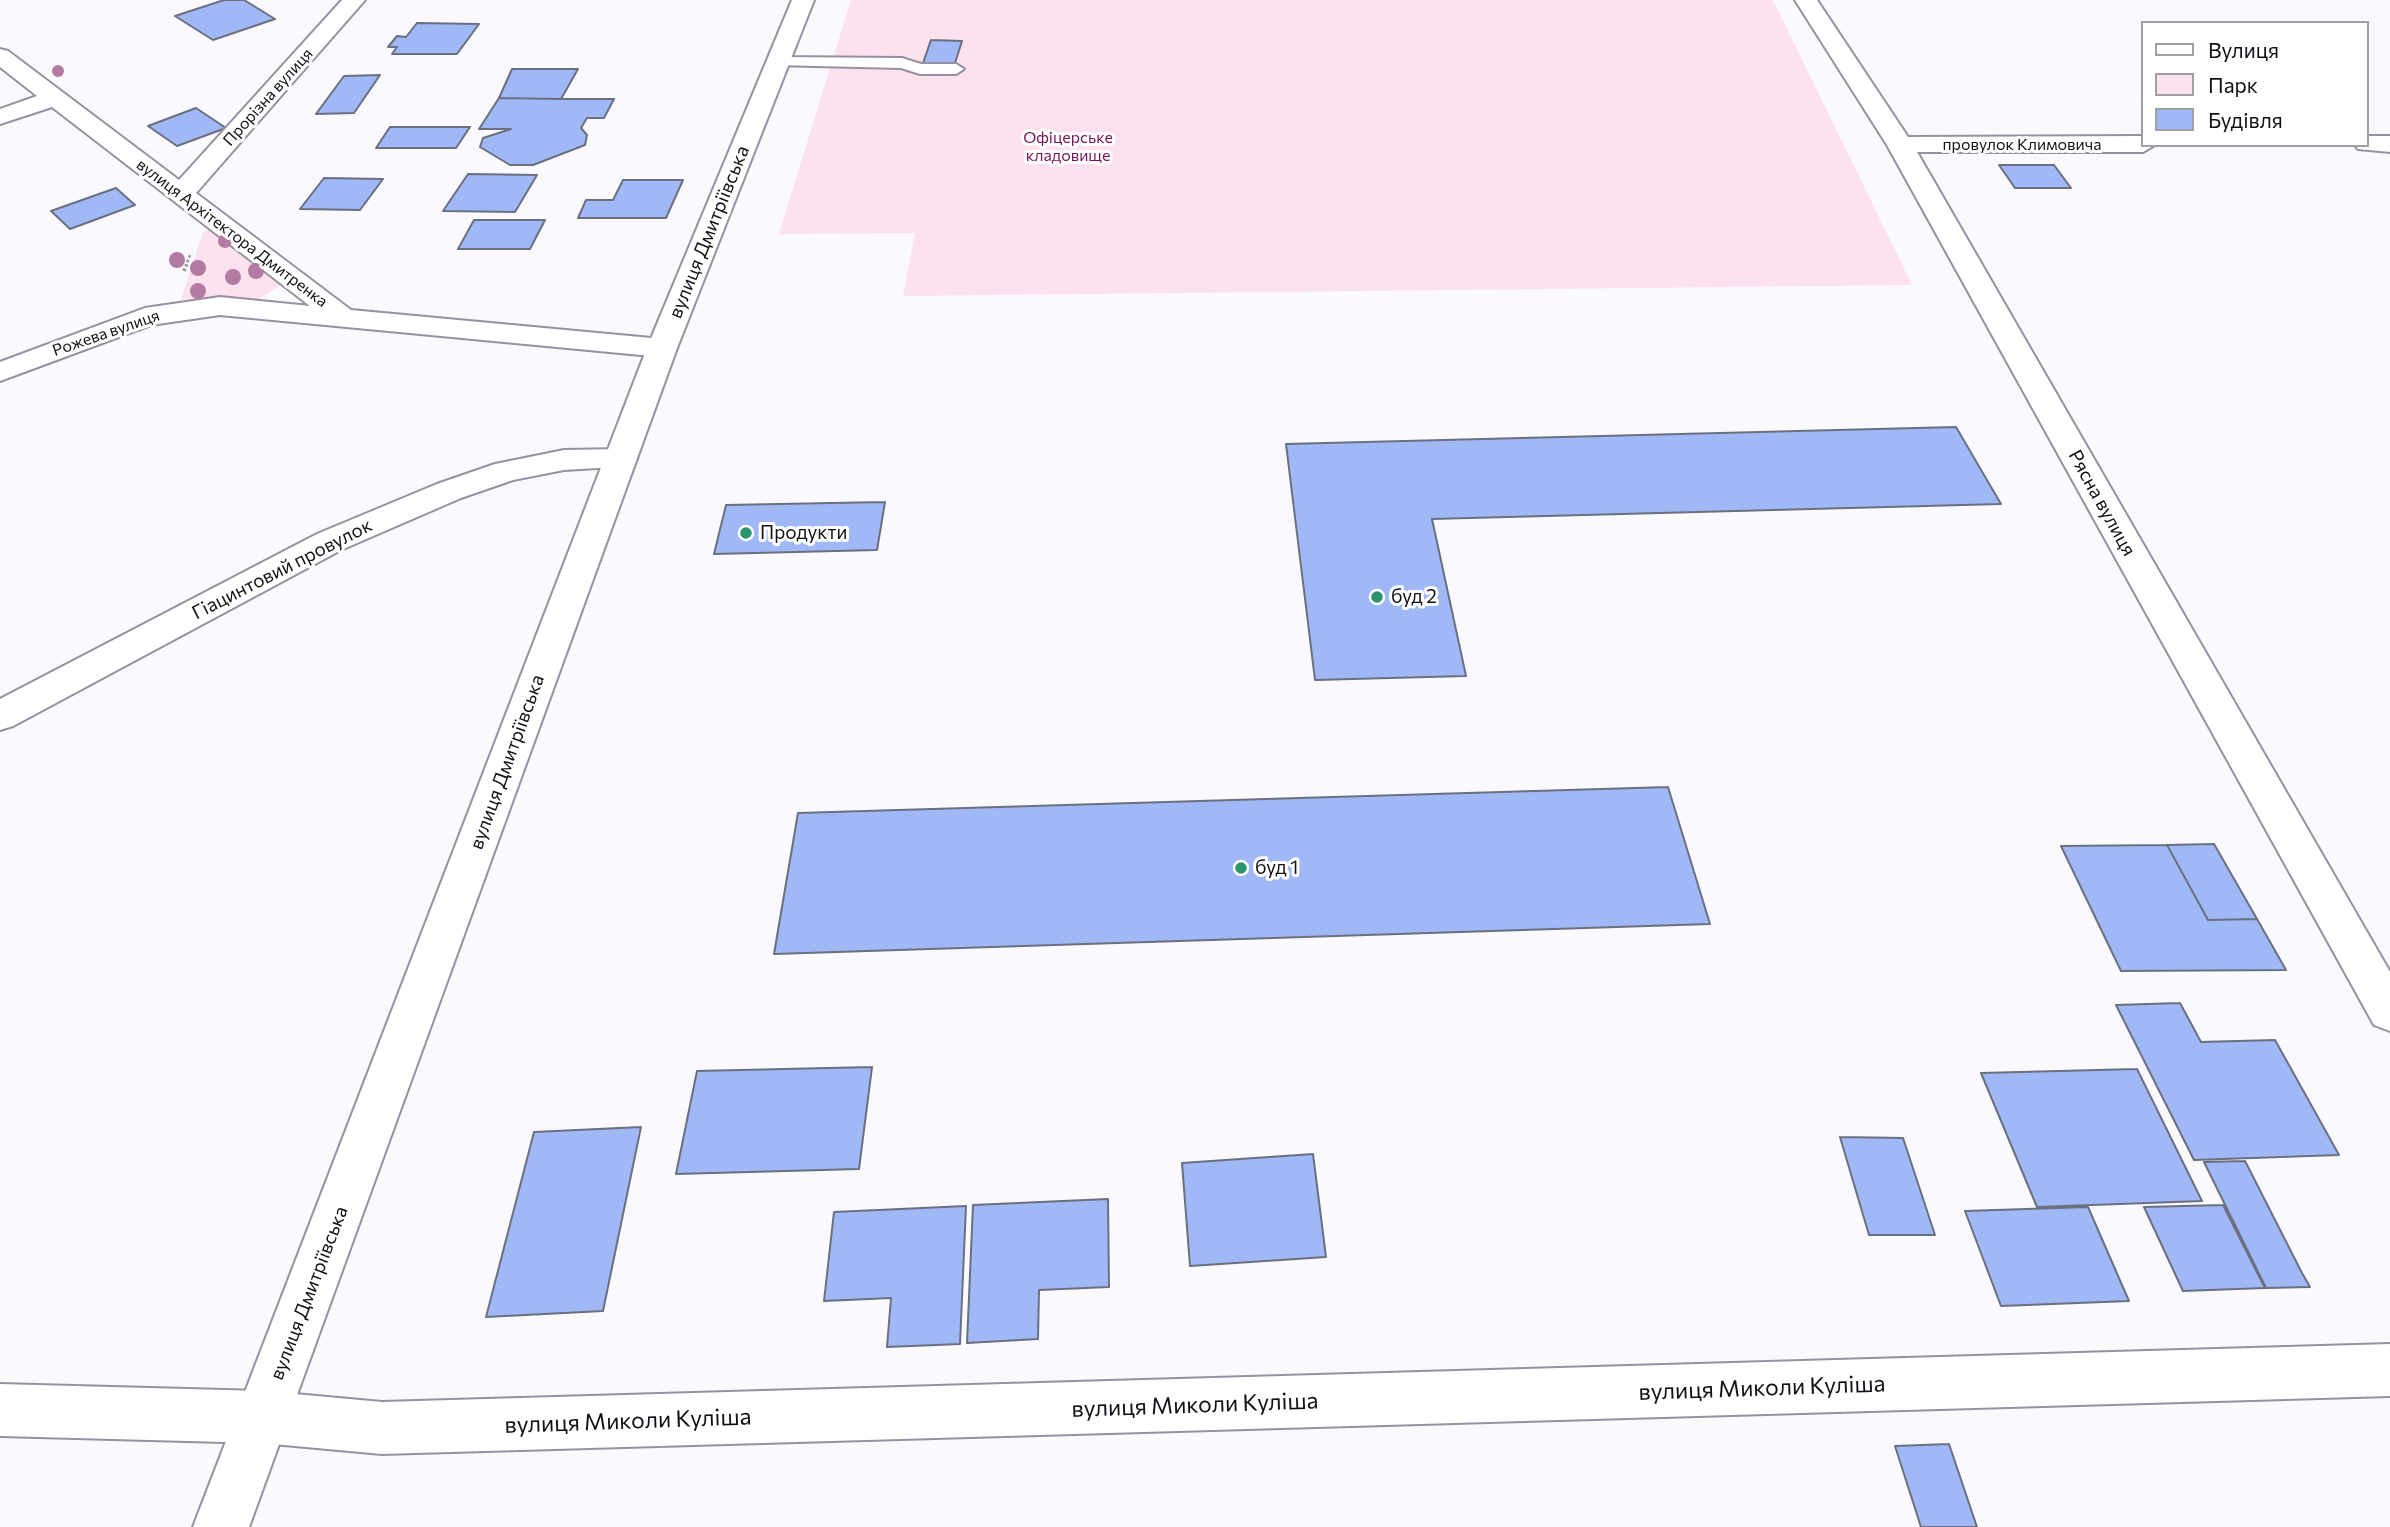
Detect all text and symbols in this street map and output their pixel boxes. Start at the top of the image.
legend [2142,21,2369,147]
text: Вулиця [2208,37,2279,62]
street label: Прорізна вулиця [219,44,317,150]
text: Парк [2208,72,2258,97]
text: Будівля [2208,107,2283,132]
park label: Офіцерське кладовище [1023,128,1113,166]
street label: провулок Климовича [1942,135,2102,155]
street label: вулиця Дмитріївська [664,142,754,322]
street label: вулиця Архітектора Дмитренка [133,155,331,311]
street label: Рожева вулиця [50,306,162,360]
street label: Рясна вулиця [2063,446,2141,560]
street label: Гіацинтовий провулок [188,514,376,624]
place label: Продукти [760,522,847,544]
marker: Продукти [738,525,754,541]
place label: буд 2 [1391,586,1437,608]
marker: буд 2 [1369,589,1385,605]
street label: вулиця Дмитріївська [465,671,549,853]
place label: буд 1 [1255,857,1298,879]
marker: буд 1 [1233,860,1249,876]
street label: вулиця Дмитріївська [265,1203,353,1383]
street label: вулиця Миколи Куліша [1638,1370,1886,1406]
street label: вулиця Миколи Куліша [1071,1387,1319,1423]
street label: вулиця Миколи Куліша [504,1403,752,1439]

